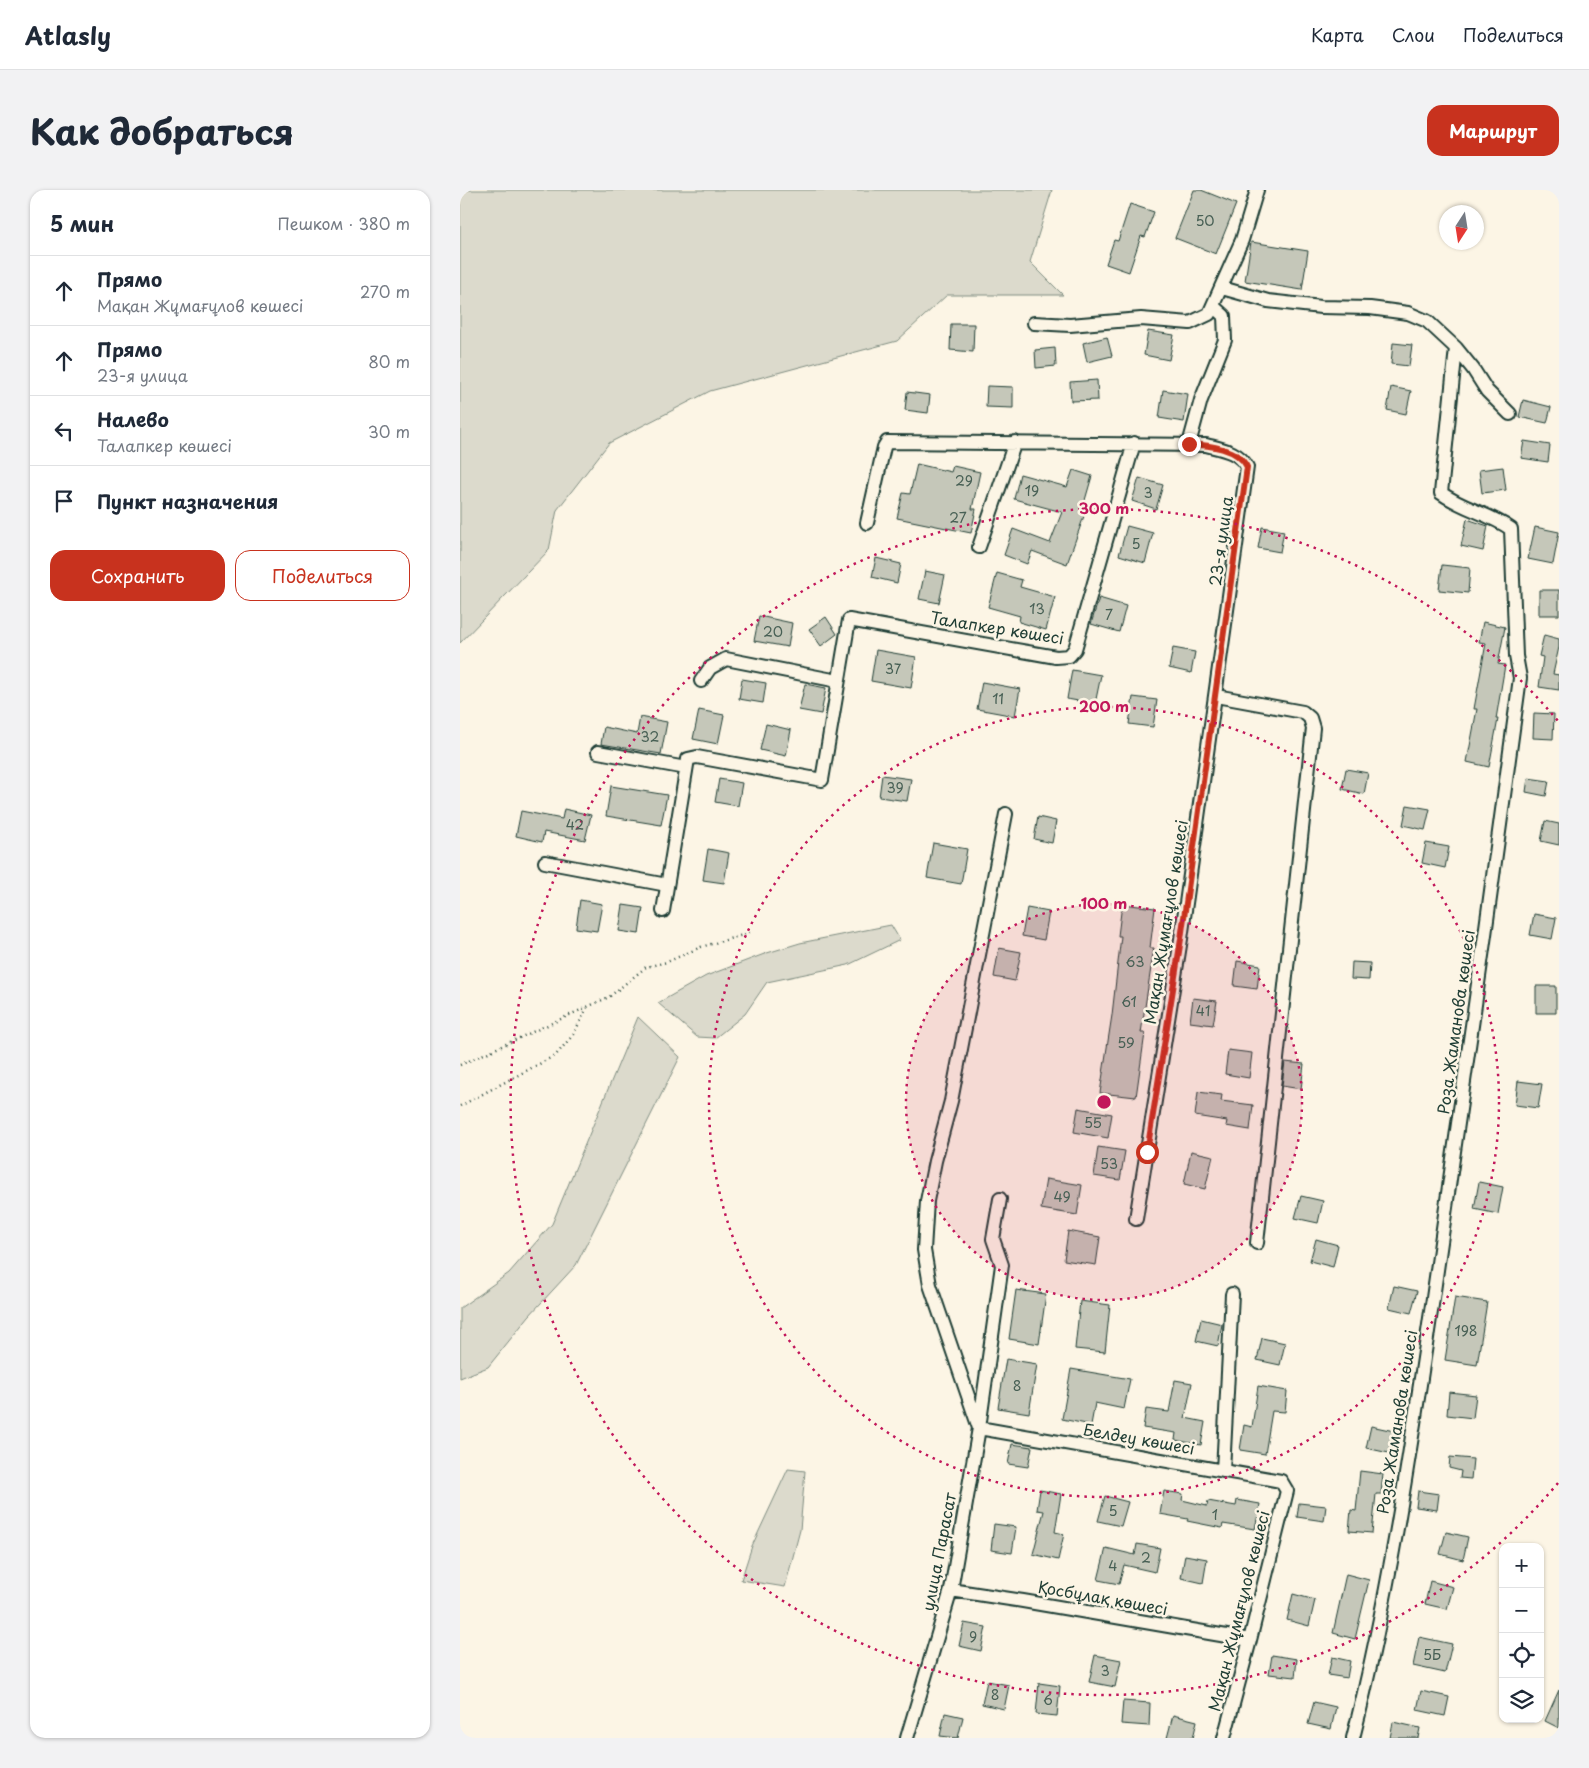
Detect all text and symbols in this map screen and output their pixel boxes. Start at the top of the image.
text: Atlasly [25,17,111,53]
text: Карта [1311,21,1364,48]
text: Слои [1392,21,1435,48]
text: Поделиться [1463,21,1564,48]
text: Как добраться [30,104,294,157]
button: Маршрут [1427,105,1559,156]
north arrow [1439,205,1484,250]
text: 5 мин [50,207,114,239]
house number: 50 [1195,210,1215,231]
text: Пешком · 380 m [277,211,410,235]
text: Прямо [97,265,162,293]
icon: ahead [50,277,78,305]
text: 270 m [360,279,410,303]
text: Мақан Жұмағұлов көшесі [97,293,303,317]
text: Прямо [97,335,162,363]
icon: ahead [50,347,78,375]
text: 80 m [368,349,410,373]
text: 23-я улица [97,363,188,387]
text: Налево [97,405,169,433]
icon: left [50,417,78,445]
text: 30 m [368,419,410,443]
text: Талапкер көшесі [97,433,232,457]
route end [1178,433,1201,456]
house number: 29 [955,470,973,491]
house number: 19 [1025,480,1039,501]
house number: 3 [1143,482,1153,503]
icon: arrive [50,487,78,515]
text: Пункт назначения [97,487,278,515]
street label: 23-я улица [1202,494,1238,587]
text: 300 m [1079,496,1129,519]
house number: 27 [949,507,967,528]
house number: 5 [1131,533,1141,554]
button: Сохранить [50,550,225,601]
button: Поделиться [235,550,410,601]
house number: 13 [1029,598,1045,619]
house number: 7 [1105,604,1113,625]
street label: Талапкер көшесі [929,605,1066,649]
house number: 20 [763,621,783,642]
house number: 37 [885,658,902,679]
house number: 11 [992,688,1004,709]
text: 200 m [1079,694,1129,717]
house number: 32 [641,726,659,747]
house number: 39 [886,777,904,798]
house number: 42 [566,814,584,835]
street label: Мақан Жұмағұлов көшесі [1137,818,1193,1026]
text: 100 m [1081,891,1127,914]
street label: Роза Жаманова көшесі [1430,928,1480,1116]
house number: 63 [1126,951,1144,972]
house number: 61 [1121,991,1137,1012]
house number: 41 [1196,1000,1210,1021]
house number: 59 [1117,1032,1135,1053]
centre of rings [1095,1093,1113,1111]
house number: 55 [1084,1112,1102,1133]
route start [1136,1141,1159,1164]
house number: 53 [1100,1153,1118,1174]
house number: 49 [1053,1186,1071,1207]
house number: 198 [1454,1320,1478,1341]
street label: Роза Жаманова көшесі [1370,1328,1422,1516]
house number: 8 [1013,1375,1021,1396]
street label: Белдеу көшесі [1081,1416,1197,1460]
street label: улица Парасат [915,1490,961,1613]
house number: 5 [1108,1500,1118,1521]
house number: 1 [1212,1504,1218,1525]
street label: Мақан Жұмағұлов көшесі [1201,1508,1275,1714]
map controls [1499,1543,1544,1723]
button: + [1499,1543,1544,1588]
house number: 2 [1141,1547,1151,1568]
house number: 4 [1108,1555,1118,1576]
street label: Қосбұлақ көшесі [1036,1574,1170,1620]
button: − [1499,1588,1544,1633]
house number: 9 [969,1626,977,1647]
button: locate [1499,1633,1544,1678]
house number: 5Б [1423,1644,1441,1665]
house number: 3 [1100,1660,1110,1681]
button: layers [1499,1678,1544,1723]
house number: 8 [991,1684,999,1705]
house number: 6 [1043,1689,1053,1710]

